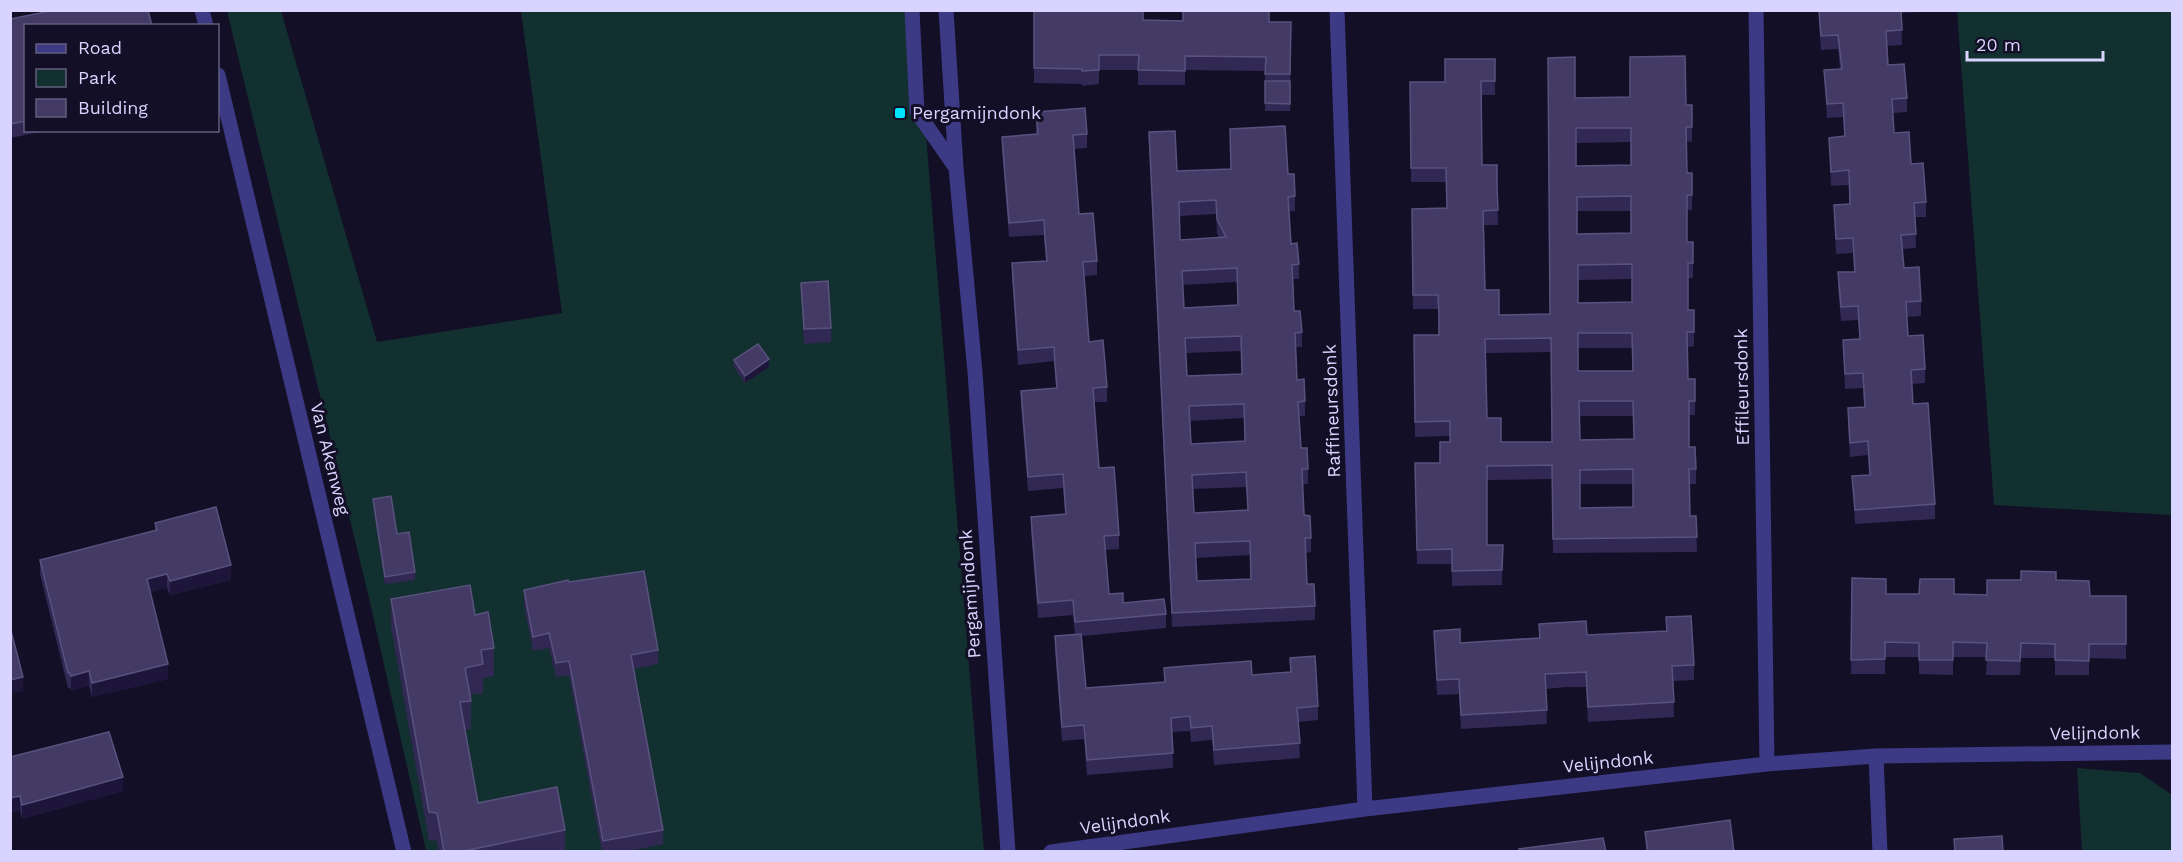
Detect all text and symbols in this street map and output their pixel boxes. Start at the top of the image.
legend [24,24,219,132]
scale bar [1967,24,2104,62]
text: 20 m [1976,34,2021,55]
text: Road [78,37,122,58]
text: Park [78,67,117,88]
text: Building [78,97,148,118]
place label: Pergamijndonk [912,102,1041,123]
marker: Pergamijndonk [893,106,907,120]
street label: Effileursdonk [1730,328,1753,446]
street label: Raffineursdonk [1319,344,1344,478]
street label: Van Akenweg [306,400,355,518]
street label: Pergamijndonk [955,529,984,659]
street label: Velijndonk [2049,721,2141,744]
street label: Velijndonk [1562,746,1654,777]
street label: Velijndonk [1078,805,1171,838]

